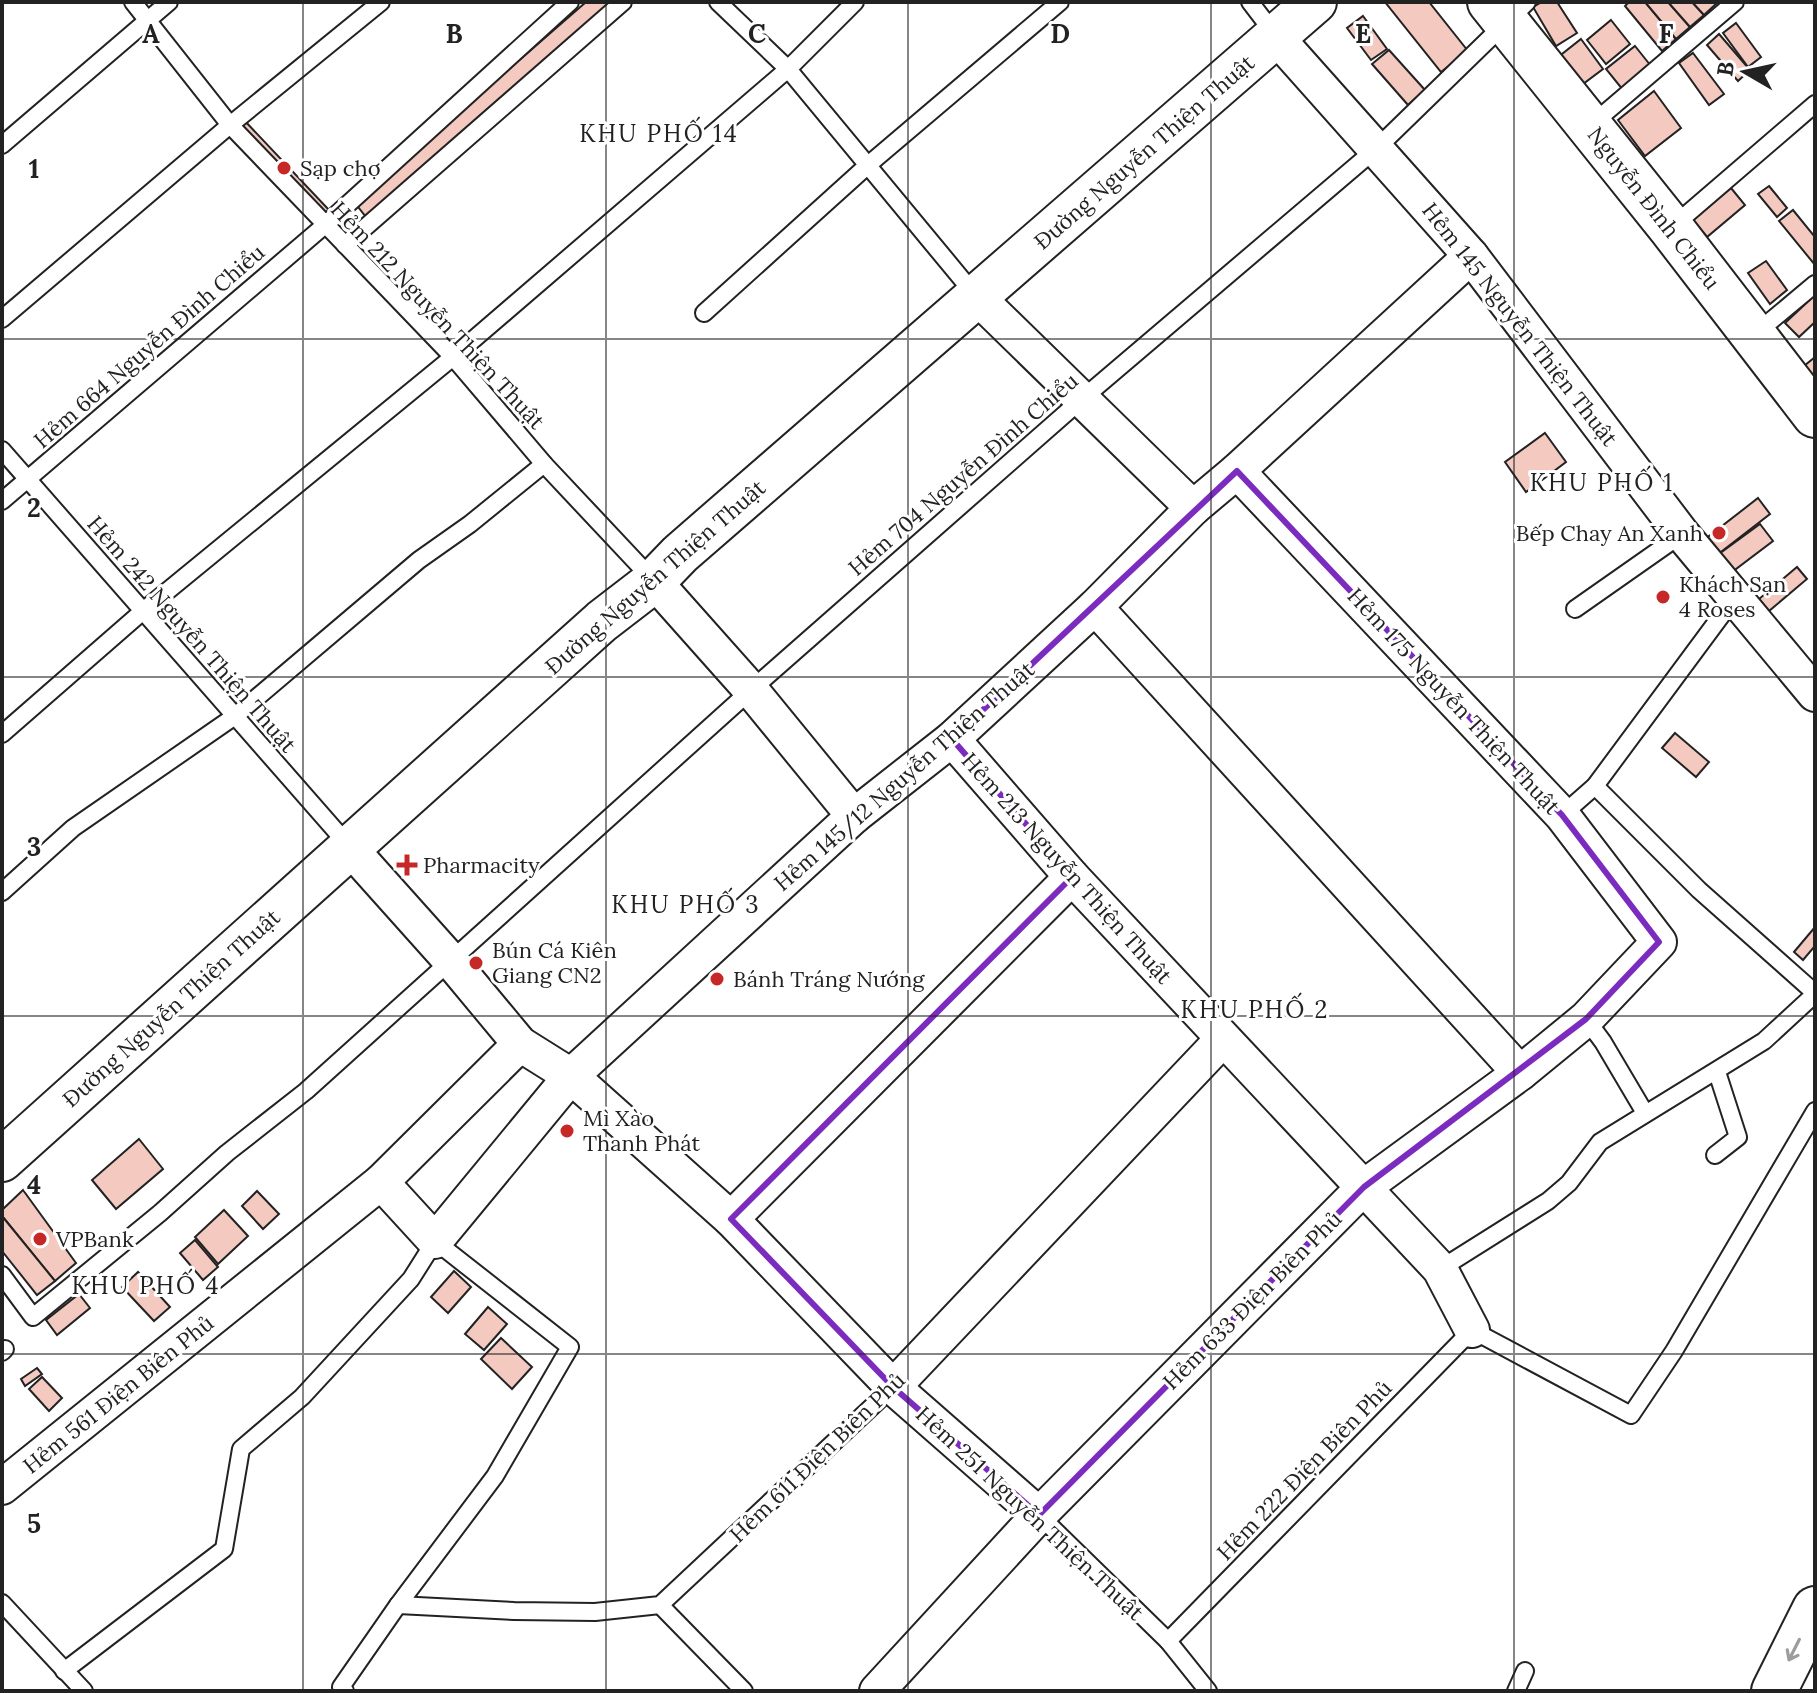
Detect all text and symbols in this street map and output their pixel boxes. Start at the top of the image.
text: A [142,17,160,50]
text: B [445,17,463,50]
text: C [748,17,766,50]
text: D [1050,17,1070,50]
text: E [1355,17,1371,50]
text: F [1659,17,1674,50]
north arrow [1705,32,1785,112]
street label: Đường Nguyễn Thiện Thuật [1028,48,1260,255]
text: B [1710,59,1740,78]
district label: KHU PHỐ 14 [579,116,739,149]
street label: Nguyễn Đình Chiểu [1582,121,1726,295]
text: 1 [29,152,39,185]
place label: Sạp chợ [300,154,381,182]
marker: Sạp chợ [275,159,293,177]
street label: Hẻm 212 Nguyễn Thiện Thuật [325,195,551,435]
street label: Hẻm 145 Nguyễn Thiện Thuật [1416,197,1624,452]
street label: Hẻm 664 Nguyễn Ðình Chiểu [28,238,270,454]
street label: Hẻm 704 Nguyễn Đình Chiểu [842,367,1084,581]
district label: KHU PHỐ 1 [1530,465,1674,498]
street label: Đường Nguyễn Thiện Thuật [539,473,771,680]
text: 2 [27,491,41,524]
street label: Hẻm 242 Nguyễn Thiện Thuật [81,510,303,759]
place label: Bếp Chay An Xanh [1516,519,1703,547]
marker: Bếp Chay An Xanh [1710,524,1728,542]
place label: Khách Sạn 4 Roses [1679,570,1786,623]
street label: Hẻm 175 Nguyễn Thiện Thuật [1342,582,1567,821]
marker: Khách Sạn 4 Roses [1654,588,1672,606]
street label: Hẻm 145/12 Nguyễn Thiện Thuật [768,655,1040,897]
street label: Hẻm 213 Nguyễn Thiện Thuật [956,747,1179,990]
text: 3 [27,830,41,863]
place label: Pharmacity [423,851,540,879]
marker: Pharmacity [398,856,416,874]
district label: KHU PHỐ 3 [611,887,761,920]
street label: Đường Nguyễn Thiện Thuật [56,903,286,1113]
place label: Bún Cá Kiên Giang CN2 [492,936,617,989]
marker: Bún Cá Kiên Giang CN2 [467,954,485,972]
place label: Bánh Tráng Nướng [733,965,925,993]
marker: Bánh Tráng Nướng [708,970,726,988]
district label: KHU PHỐ 2 [1181,992,1329,1025]
place label: Mì Xào Thanh Phát [583,1104,701,1157]
marker: Mì Xào Thanh Phát [558,1122,576,1140]
text: 4 [27,1168,41,1201]
street label: Hẻm 633 Ðiện Biên Phủ [1157,1205,1347,1395]
place label: VPBank [55,1225,134,1253]
marker: VPBank [31,1230,49,1248]
district label: KHU PHỐ 4 [72,1268,221,1301]
street label: Hẻm 561 Ðiện Biên Phủ [17,1309,219,1479]
street label: Hẻm 611 Ðiện Biên Phủ [723,1366,911,1548]
street label: Hẻm 222 Ðiện Biên Phủ [1211,1374,1397,1566]
street label: Hẻm 251 Nguyễn Thiện Thuật [910,1400,1150,1626]
text: 5 [27,1507,41,1540]
one-way arrow [1786,1637,1802,1661]

